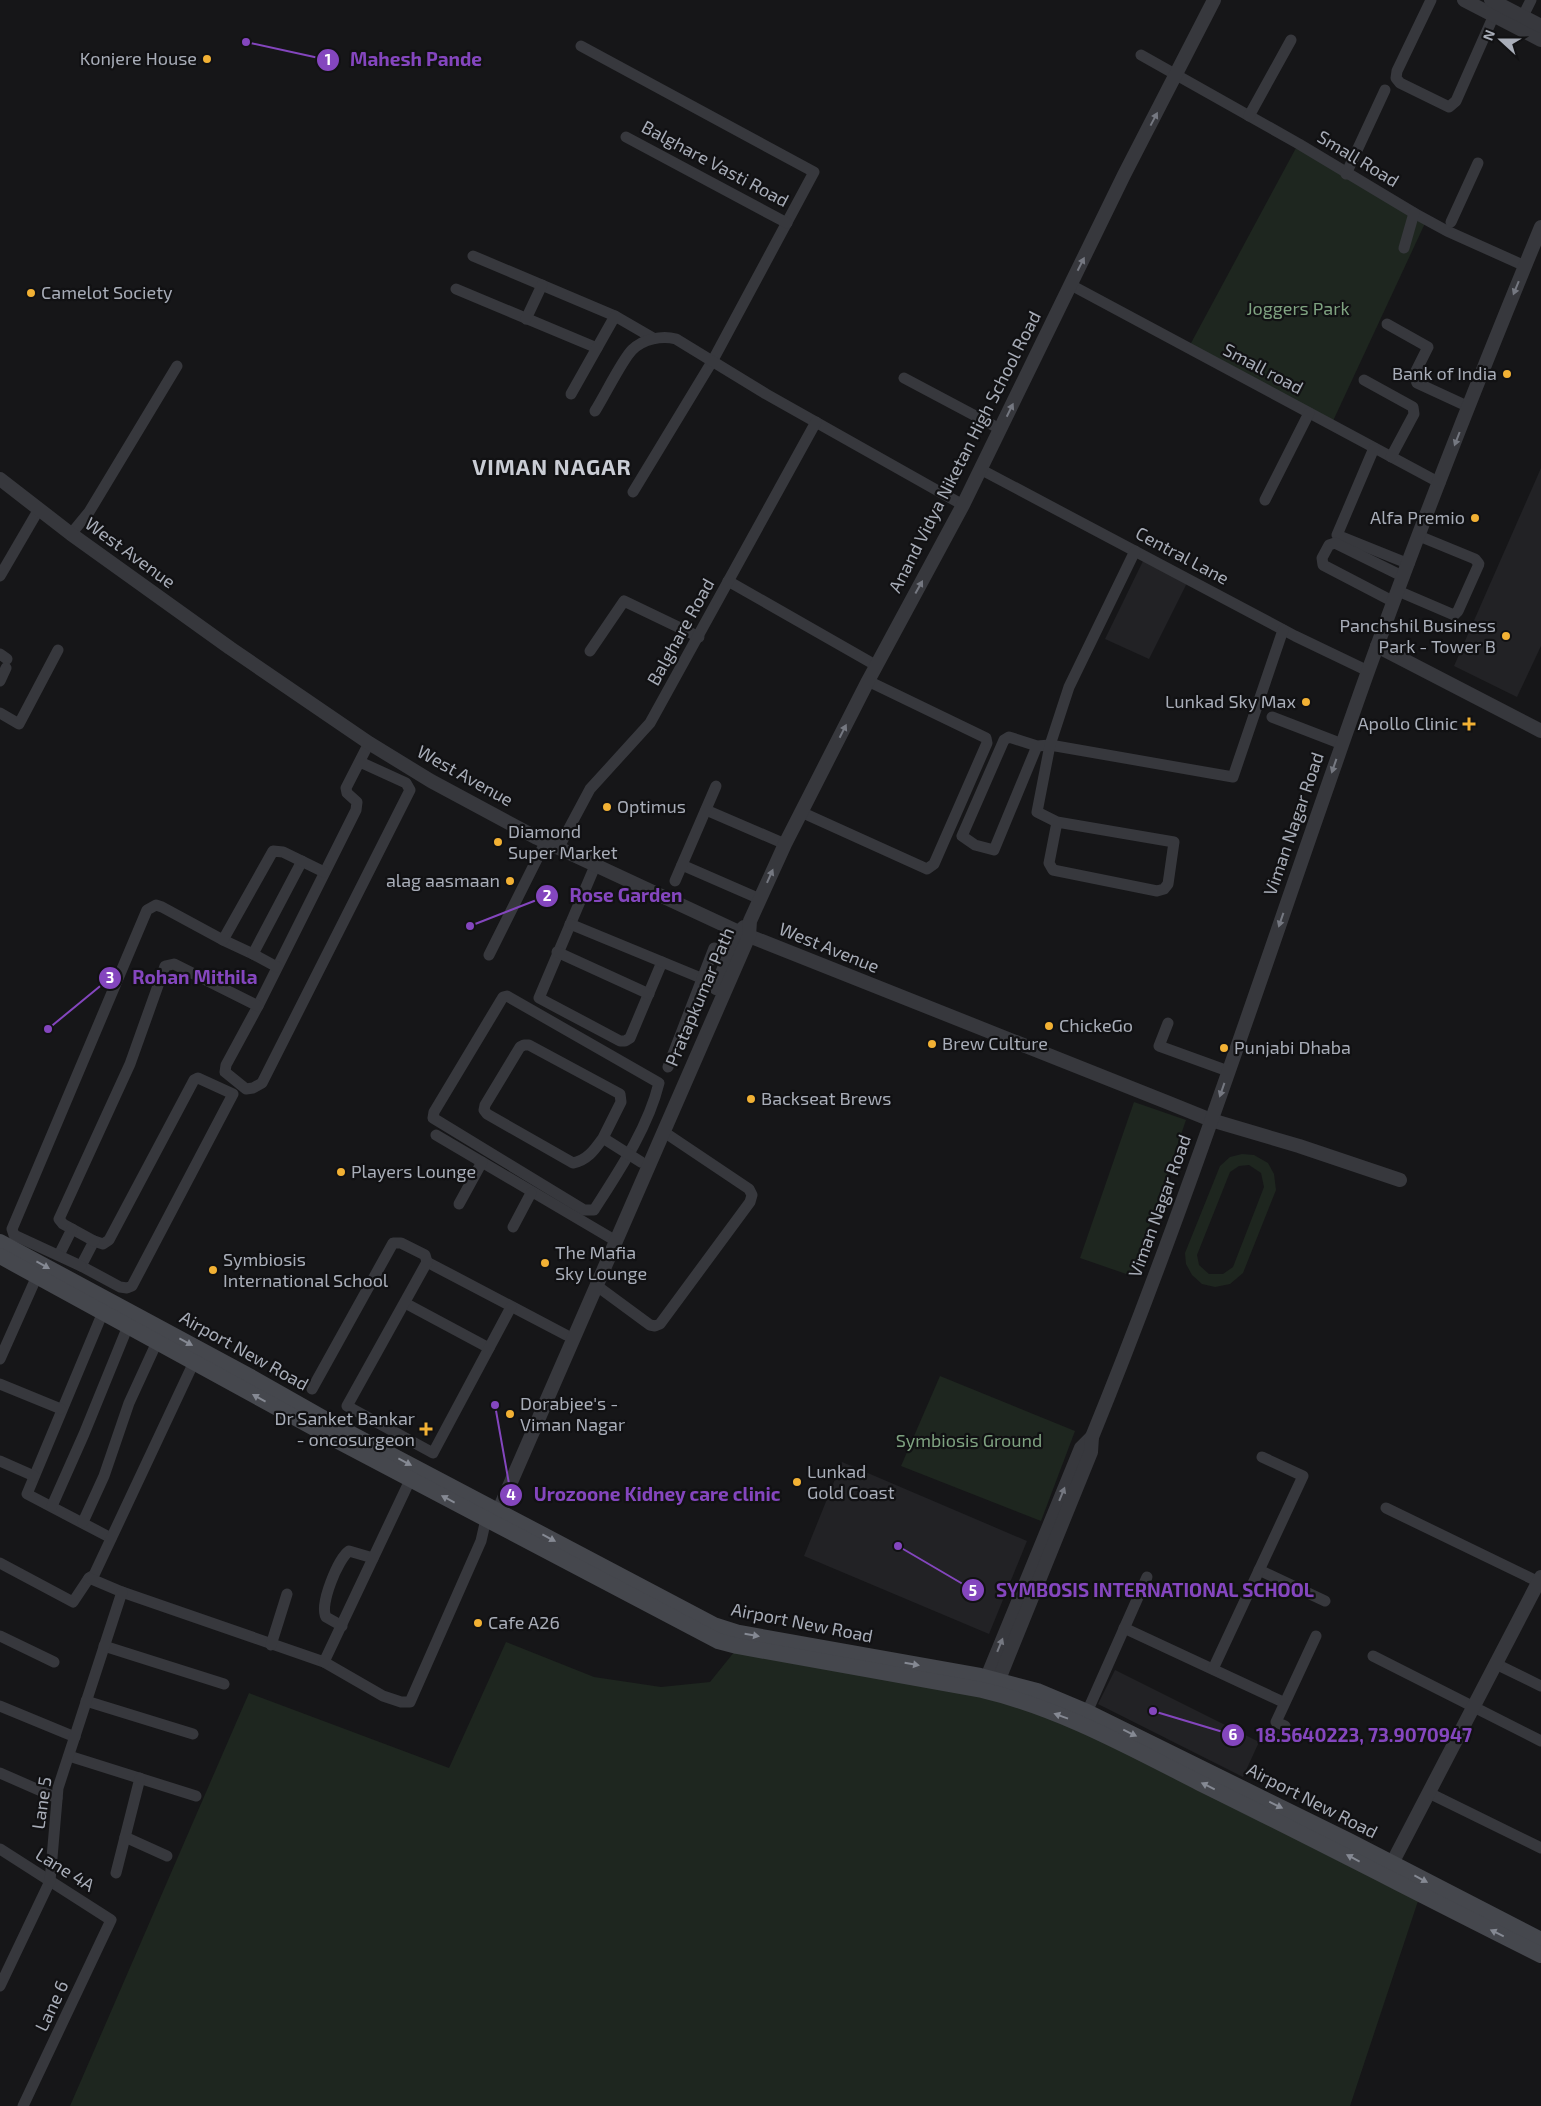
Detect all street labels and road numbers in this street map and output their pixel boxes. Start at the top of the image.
street label: Balghare Vasti Road [638,115,793,211]
street label: Small Road [1314,125,1403,191]
street label: Anand Vidya Niketan High School Road [883,307,1045,596]
street label: Small road [1220,338,1307,398]
street label: West Avenue [81,512,180,592]
street label: Central Lane [1132,521,1233,589]
street label: Balghare Road [642,574,719,689]
street label: West Avenue [414,740,517,811]
street label: Viman Nagar Road [1258,749,1328,898]
street label: West Avenue [776,917,883,977]
street label: Pratapkumar Path [660,924,738,1069]
street label: Viman Nagar Road [1123,1131,1195,1280]
street label: Airport New Road [176,1306,313,1395]
street label: Airport New Road [729,1597,875,1647]
street label: Airport New Road [1243,1758,1382,1843]
street label: Lane 5 [26,1775,56,1831]
street label: Lane 4A [32,1842,100,1896]
street label: Lane 6 [30,1977,72,2035]

